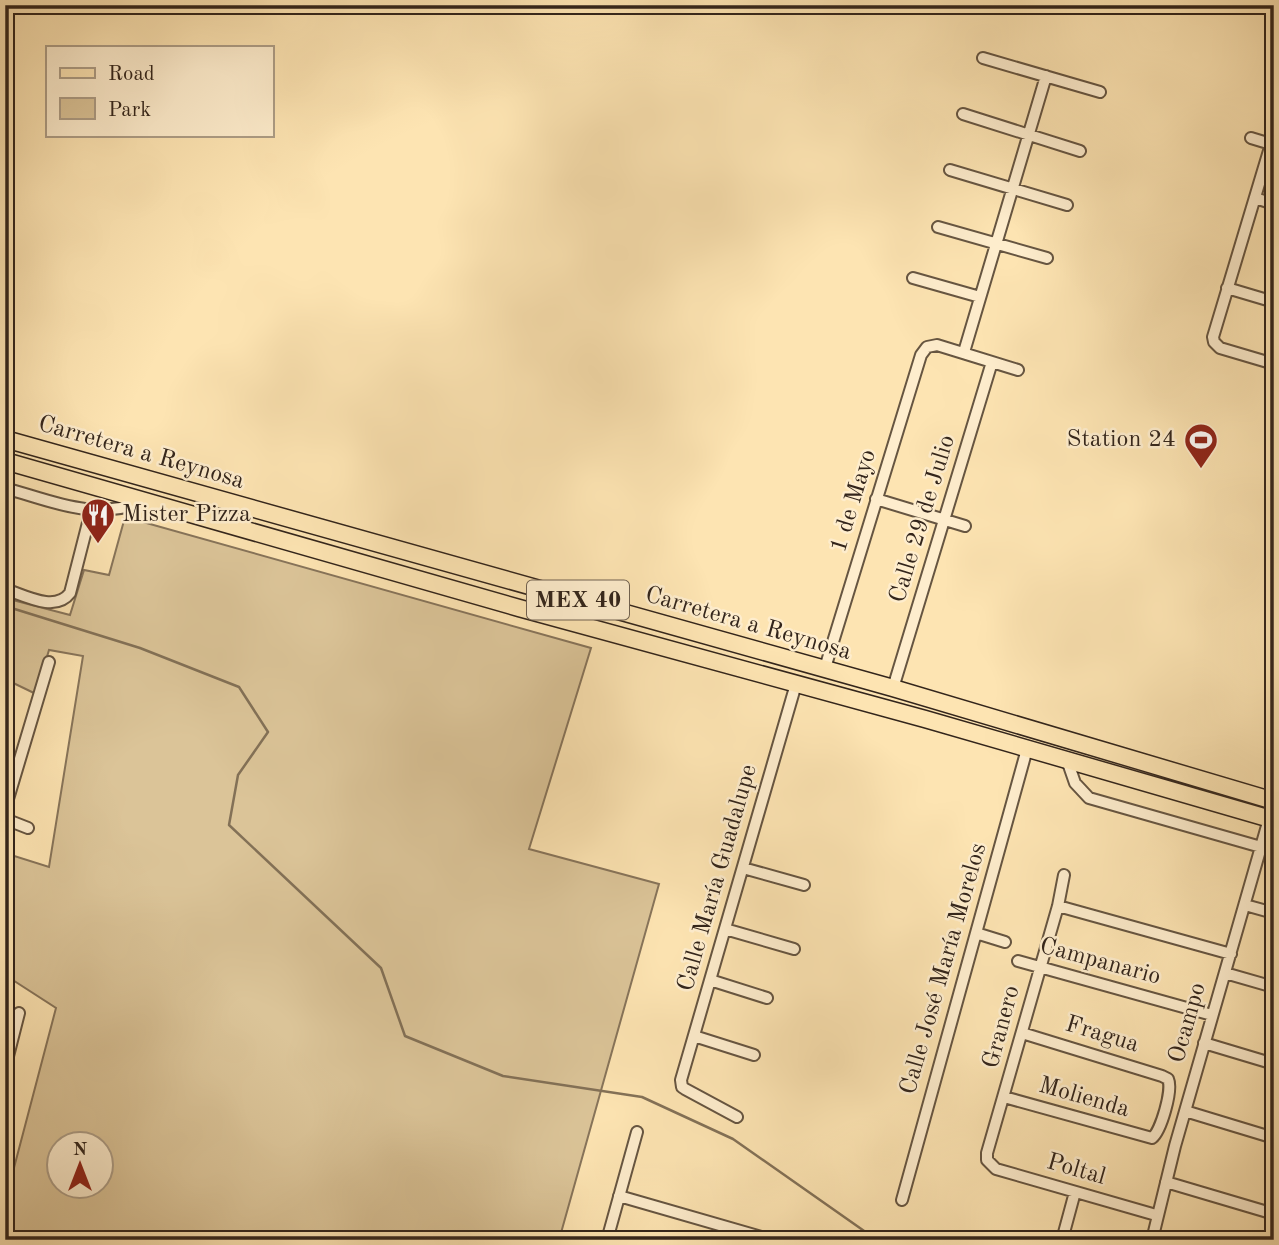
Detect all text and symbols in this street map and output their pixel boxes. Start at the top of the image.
legend [46,46,273,136]
text: Road [108,64,155,85]
text: Park [108,100,151,121]
street label: Carretera a Reynosa [35,412,247,494]
sports icon: Station 24 [1182,421,1220,470]
place label: Station 24 [1067,428,1176,452]
street label: Calle 29 de Julio [886,432,960,606]
street label: 1 de Mayo [827,447,881,555]
restaurant icon: Mister Pizza [79,496,117,545]
place label: Mister Pizza [122,503,251,527]
road number: MEX 40 [527,580,629,620]
street label: Carretera a Reynosa [642,583,854,665]
street label: Calle María Guadalupe [674,762,762,994]
street label: Calle José María Morelos [897,841,991,1097]
street label: Campanario [1037,934,1163,990]
street label: Ocampo [1165,980,1211,1066]
street label: Granero [979,983,1025,1071]
street label: Fragua [1062,1012,1142,1058]
street label: Molienda [1036,1074,1132,1122]
north arrow [46,1130,116,1200]
text: N [73,1141,88,1160]
street label: Poltal [1044,1150,1108,1190]

